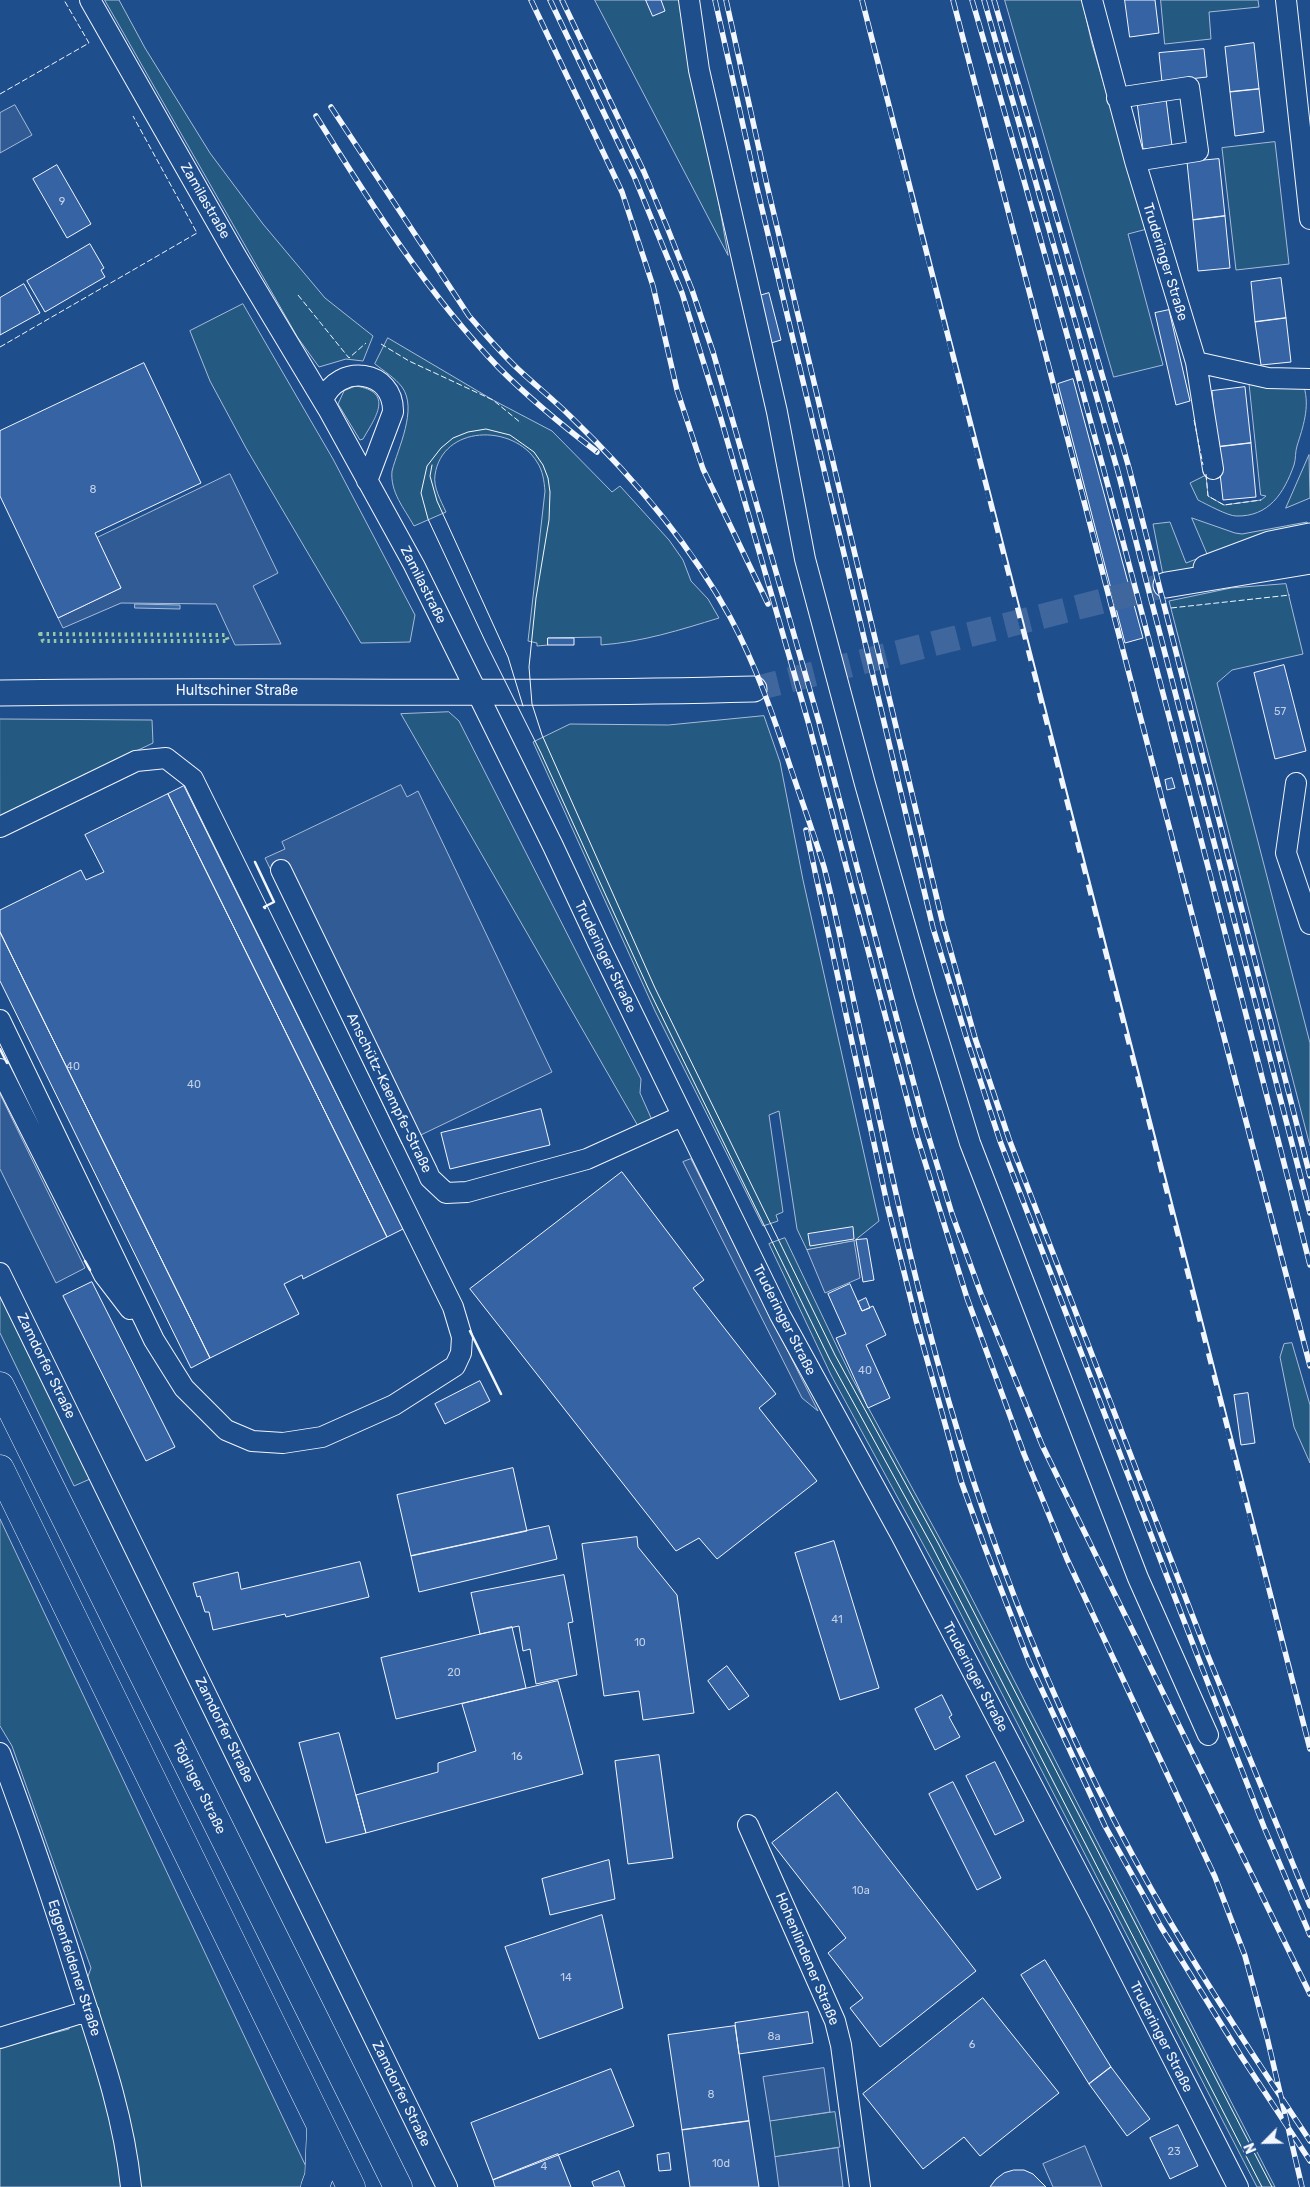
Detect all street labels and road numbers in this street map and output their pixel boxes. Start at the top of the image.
street label: Zamilastraße [177,160,233,242]
street label: Truderinger Straße [1139,201,1191,323]
street label: Zamilastraße [396,543,450,627]
street label: Hultschiner Straße [176,683,298,699]
street label: Truderinger Straße [571,898,639,1016]
street label: Anschütz-Kaempfe-Straße [343,1010,435,1176]
street label: Truderinger Straße [749,1262,819,1378]
street label: Zamdorfer Straße [13,1310,79,1422]
street label: Truderinger Straße [939,1619,1011,1735]
street label: Zamdorfer Straße [191,1674,257,1786]
street label: Töginger Straße [169,1737,229,1837]
street label: Hohenlindener Straße [771,1890,843,2028]
street label: Eggenfeldener Straße [44,1898,104,2038]
street label: Truderinger Straße [1126,1979,1196,2095]
street label: Zamdorfer Straße [368,2038,434,2150]

